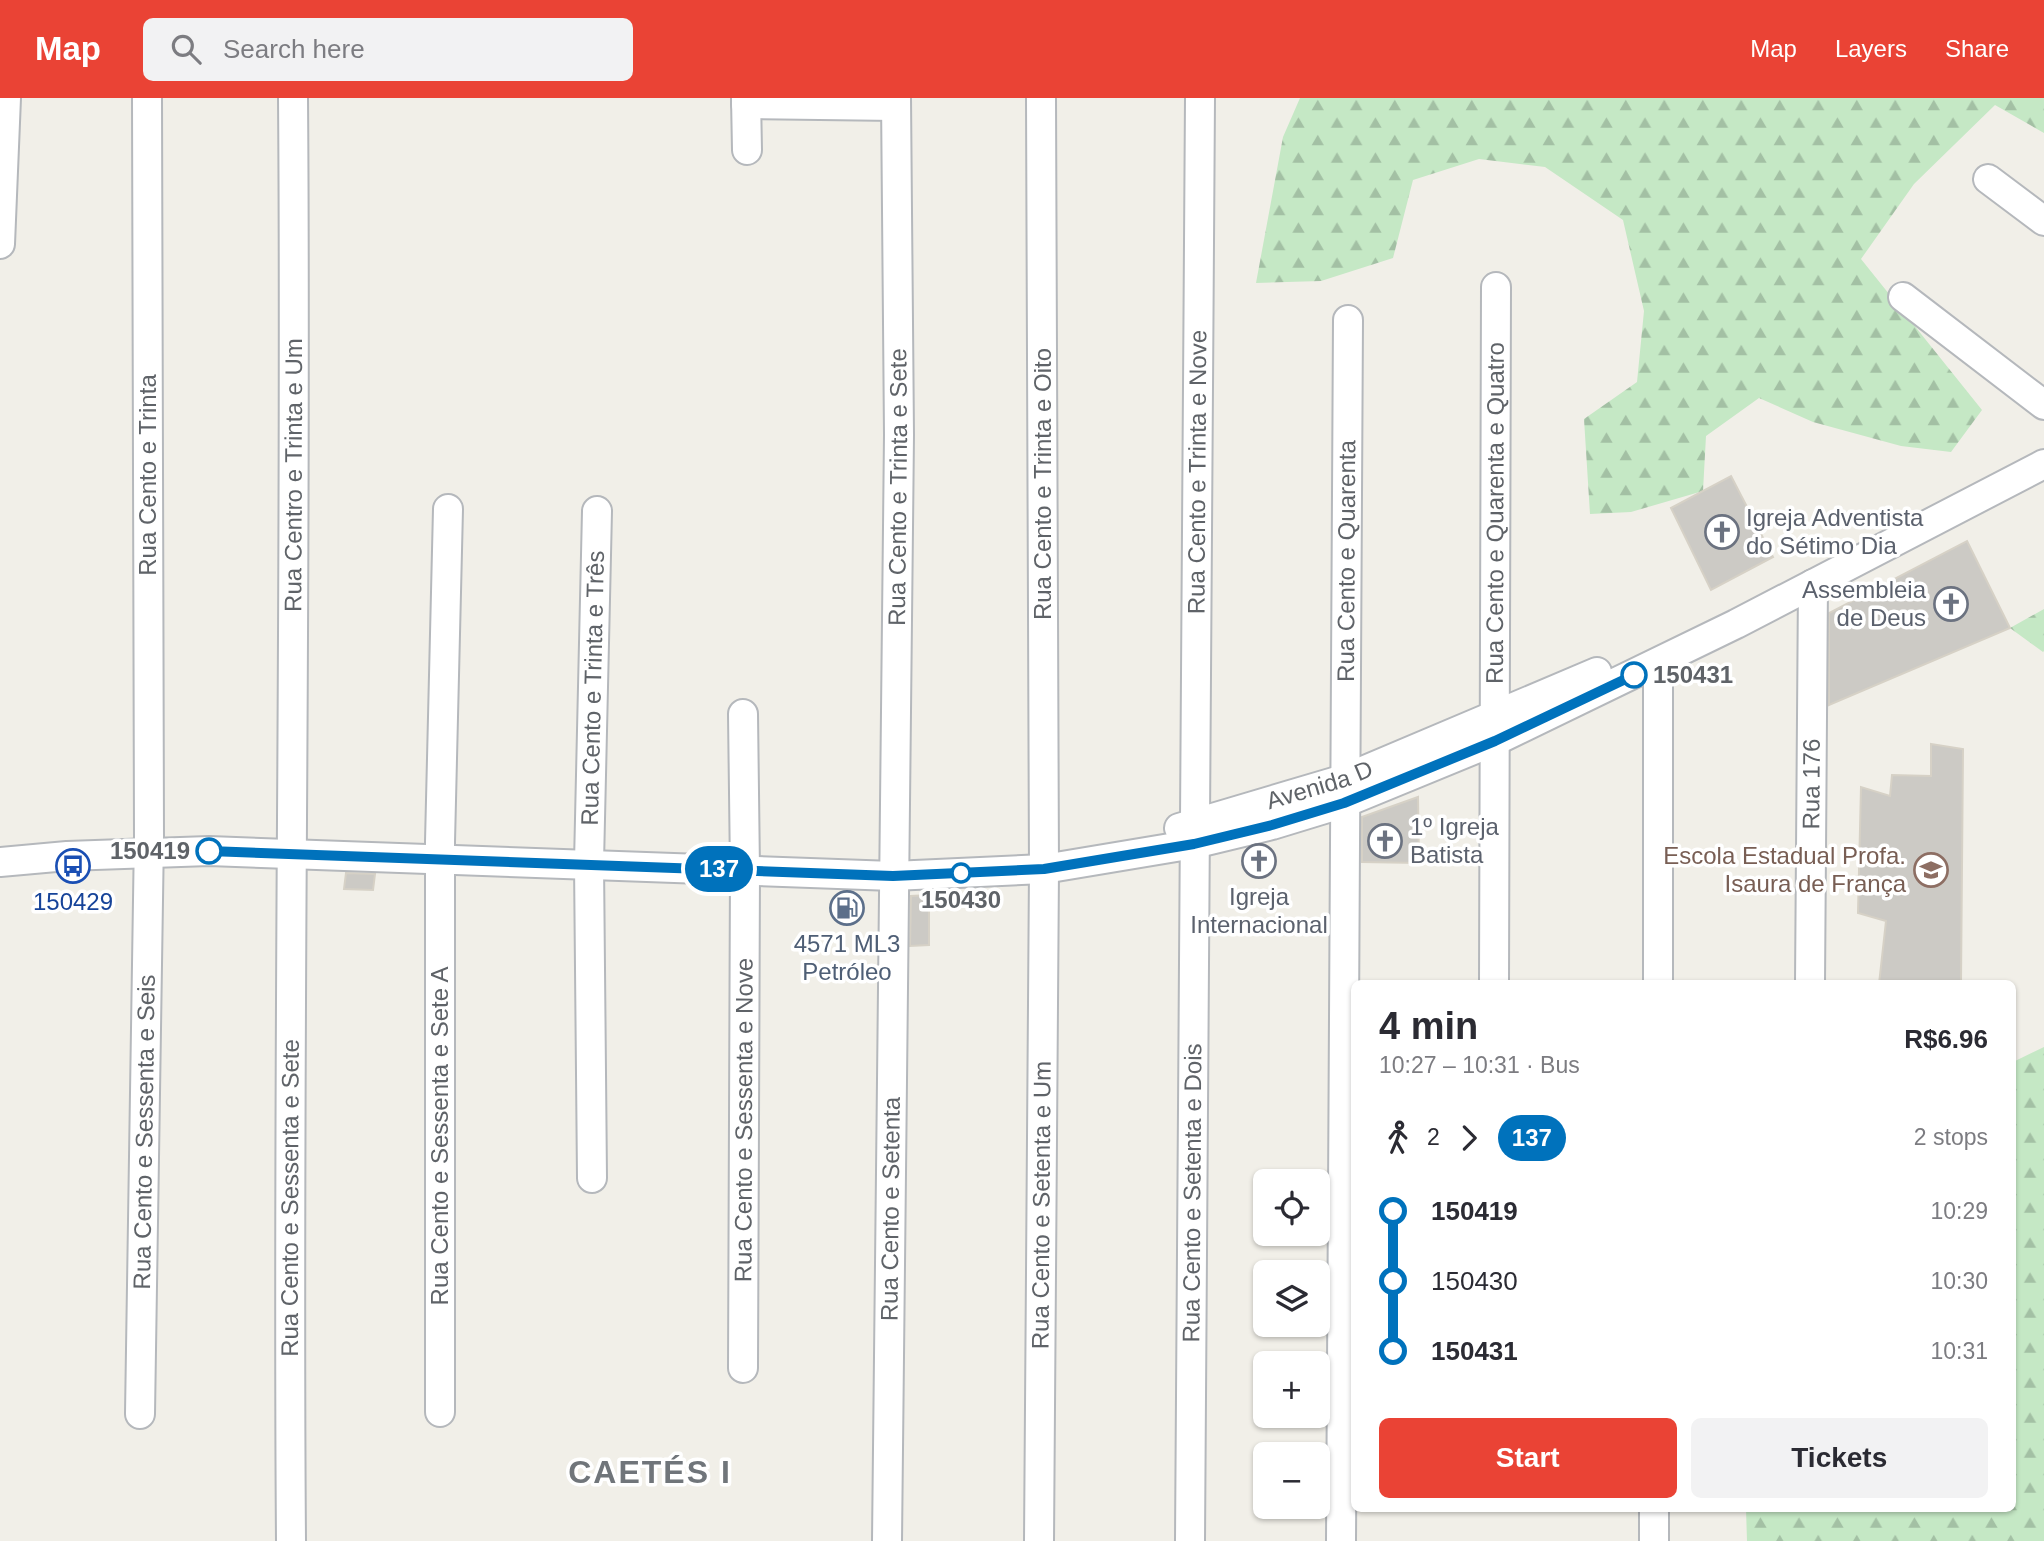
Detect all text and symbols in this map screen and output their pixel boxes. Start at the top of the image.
search box [143,18,633,81]
text: Map [35,30,101,67]
icon: search [167,30,205,68]
text: Search here [223,34,365,64]
text: Map [1750,35,1797,62]
text: Layers [1835,35,1907,62]
text: Share [1945,35,2009,62]
street label: Rua Cento e Trinta e Nove [1182,330,1211,614]
street label: Rua Centro e Trinta e Um [279,338,307,612]
street label: Rua Cento e Quarenta e Quatro [1481,342,1509,684]
street label: Rua Cento e Trinta e Sete [883,348,912,626]
street label: Rua Cento e Trinta e Oito [1029,348,1056,620]
street label: Rua Cento e Trinta [134,374,161,576]
street label: Rua Cento e Quarenta [1332,439,1360,682]
place label: Igreja Adventista do Sétimo Dia [1746,504,1924,559]
church icon: Igreja Adventista do Sétimo Dia [1703,513,1741,551]
street label: Rua Cento e Trinta e Três [576,550,609,826]
place label: Assembleia de Deus [1802,576,1927,631]
church icon: Assembleia de Deus [1932,585,1970,623]
place label: 150431 [1653,661,1733,688]
marker: 150431 [1621,662,1647,688]
street label: Rua 176 [1797,738,1825,830]
street label: Avenida D [1263,754,1377,814]
place label: 1º Igreja Batista [1410,813,1499,868]
church icon: 1º Igreja Batista [1366,822,1404,860]
place label: 150419 [110,837,190,864]
marker: 150419 [196,838,222,864]
church icon: Igreja Internacional [1240,842,1278,880]
place label: Escola Estadual Profa. Isaura de França [1663,842,1907,897]
line badge: 137 [679,846,759,892]
bus stop icon: 150429 [54,847,92,885]
school or university icon: Escola Estadual Profa. Isaura de França [1912,851,1950,889]
text: 137 [699,855,739,882]
marker: 150430 [951,863,971,883]
place label: Igreja Internacional [1190,883,1328,938]
place label: 150430 [921,886,1001,913]
place label: 150429 [33,888,113,915]
fuel station icon: 4571 ML3 Petróleo [828,889,866,927]
place label: 4571 ML3 Petróleo [794,930,900,985]
street label: Rua Cento e Sessenta e Nove [729,958,758,1282]
street label: Rua Cento e Sessenta e Sete A [426,967,453,1305]
street label: Rua Cento e Sessenta e Seis [128,974,160,1290]
text: 4 min [1379,1005,1478,1047]
text: R$6.96 [1904,1024,1988,1054]
street label: Rua Cento e Sessenta e Sete [276,1039,304,1357]
street label: Rua Cento e Setenta e Dois [1177,1043,1206,1343]
text: 10:27 – 10:31 · Bus [1379,1052,1580,1078]
street label: Rua Cento e Setenta e Um [1026,1061,1056,1349]
street label: Rua Cento e Setenta [875,1096,905,1321]
icon: walk [1379,1119,1417,1157]
icon: forward [1450,1119,1488,1157]
text: 2 [1427,1124,1440,1150]
text: 137 [1512,1124,1552,1151]
text: 2 stops [1914,1124,1988,1150]
map controls [1253,1169,1330,1519]
button: locate [1253,1169,1330,1246]
text: 150419 [1431,1196,1518,1226]
text: 10:29 [1930,1198,1988,1224]
button: layers [1253,1260,1330,1337]
text: 150430 [1431,1266,1518,1296]
text: 10:30 [1930,1268,1988,1294]
text: 150431 [1431,1336,1518,1366]
text: 10:31 [1930,1338,1988,1364]
button: + [1253,1351,1330,1428]
button: Start [1379,1418,1677,1498]
button: Tickets [1691,1418,1988,1498]
button: − [1253,1442,1330,1519]
district label: CAETÉS I [568,1454,732,1490]

